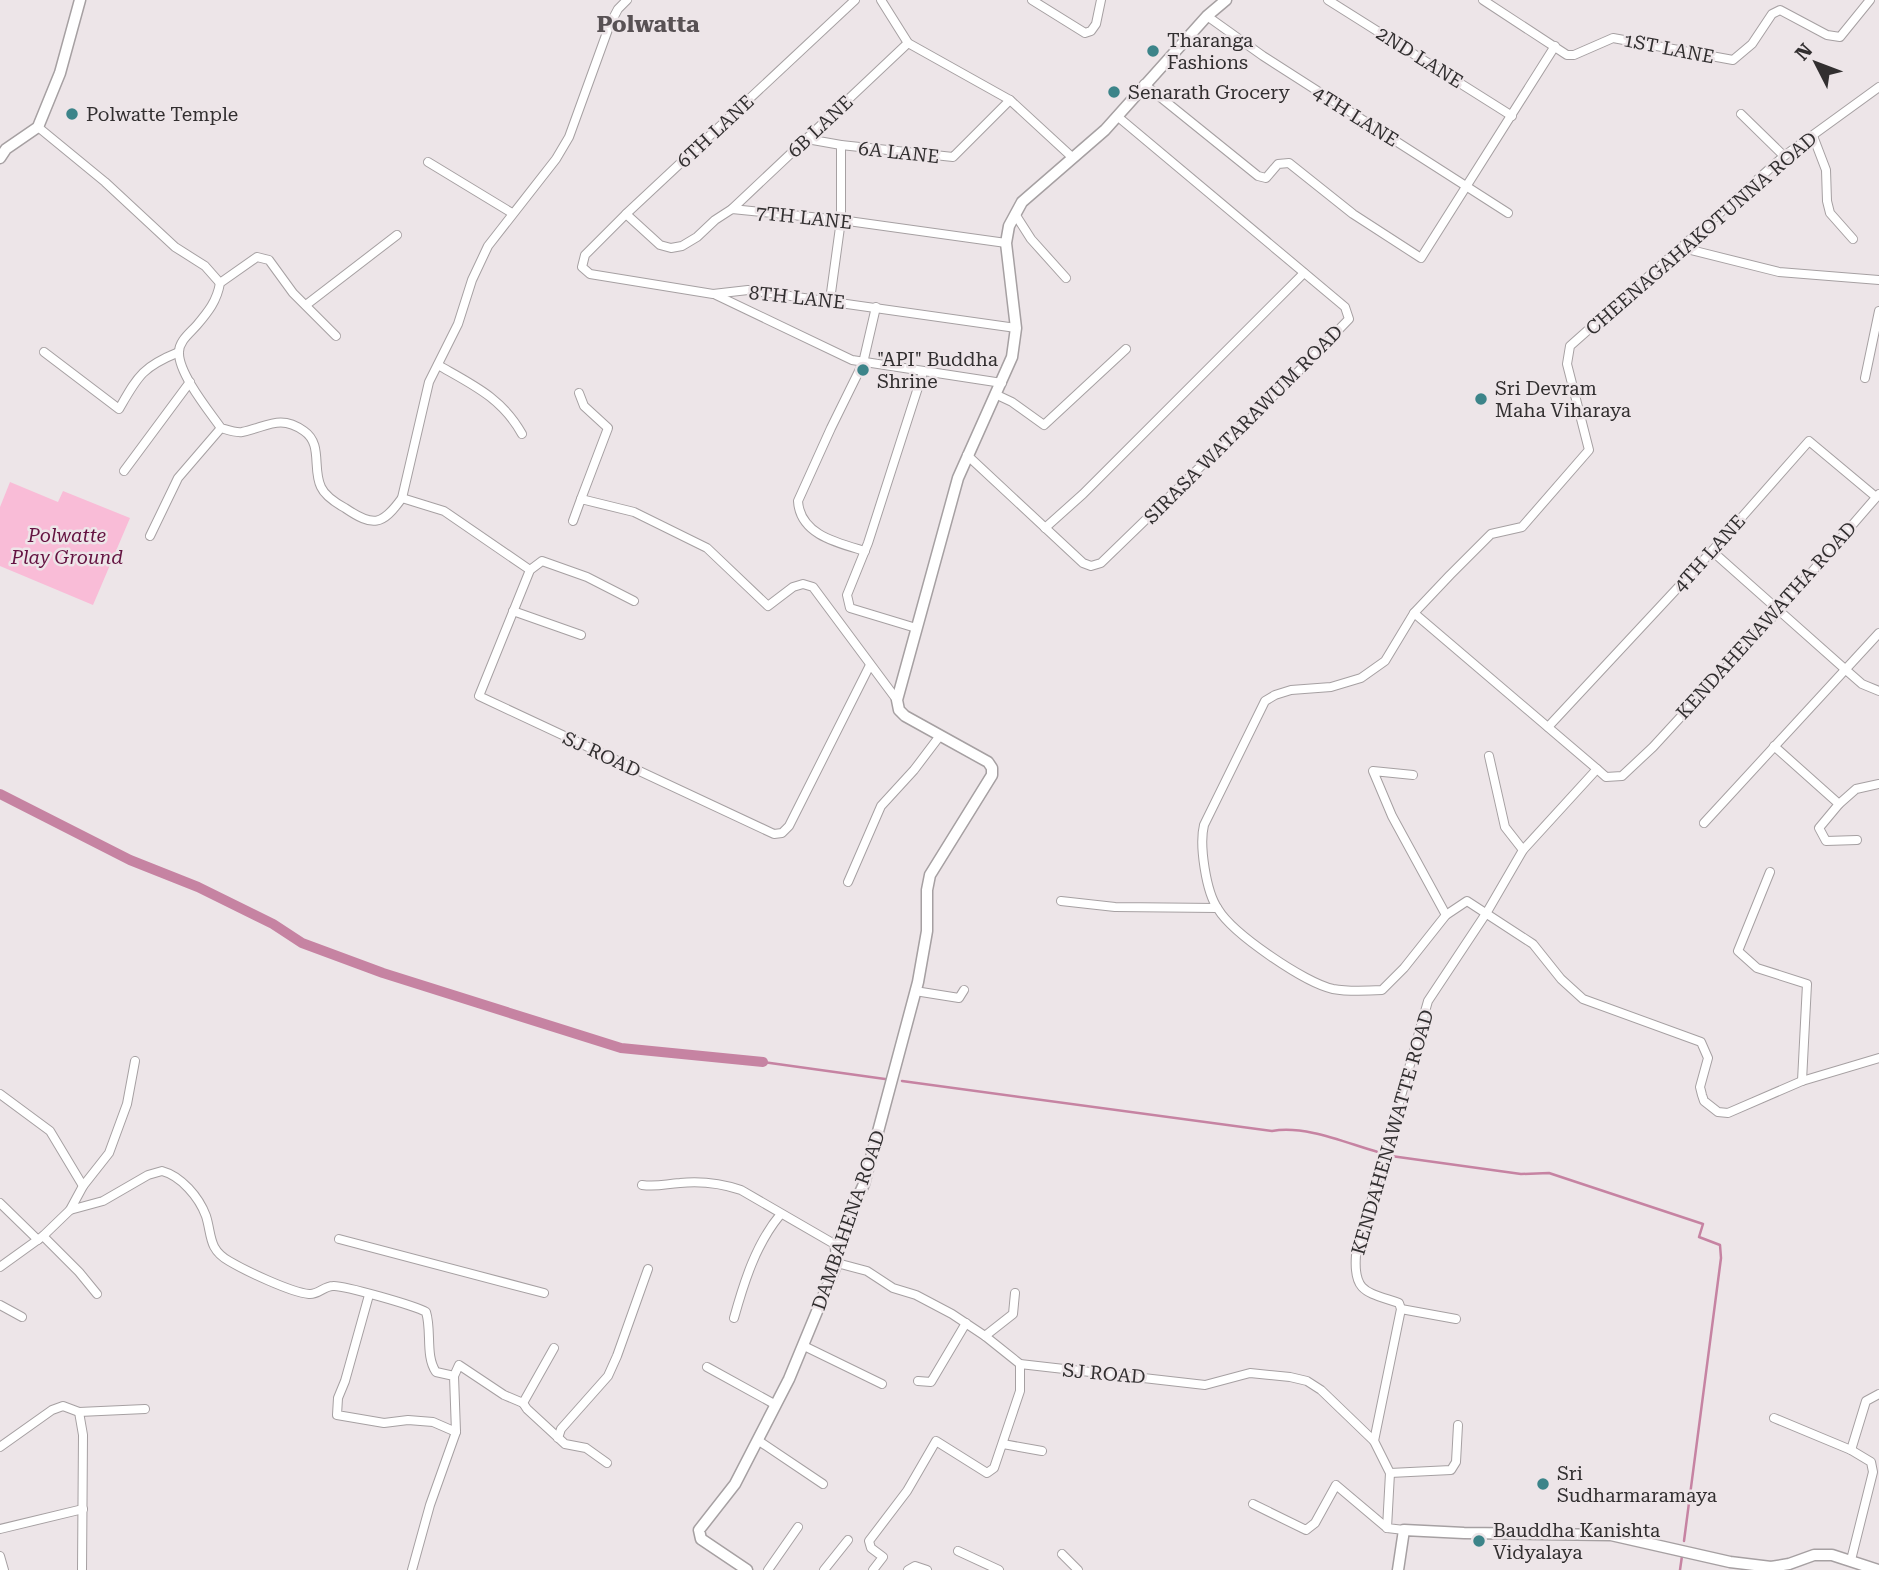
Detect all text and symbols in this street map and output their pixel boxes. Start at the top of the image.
district label: Polwatta [596,11,700,38]
street label: 2ND LANE [1372,22,1467,93]
street label: 1ST LANE [1621,28,1716,69]
north arrow [1781,28,1851,98]
place label: Tharanga Fashions [1167,29,1254,74]
text: N [1790,39,1817,65]
marker: Tharanga Fashions [1145,43,1161,59]
place label: Senarath Grocery [1128,81,1290,104]
street label: 4TH LANE [1309,81,1403,152]
marker: Senarath Grocery [1106,84,1122,100]
street label: 6TH LANE [672,90,758,173]
street label: 6B LANE [783,90,858,162]
place label: Polwatte Temple [86,103,238,126]
marker: Polwatte Temple [64,106,80,122]
street label: CHEENAGAHAKOTUNNA ROAD [1581,127,1822,340]
street label: 6A LANE [857,137,941,168]
street label: 7TH LANE [755,201,853,234]
street label: 8TH LANE [748,281,846,314]
street label: SIRASA WATARAWUM ROAD [1139,320,1348,529]
place label: "API" Buddha Shrine [877,348,999,393]
marker: "API" Buddha Shrine [855,362,871,378]
place label: Sri Devram Maha Viharaya [1495,377,1632,422]
marker: Sri Devram Maha Viharaya [1473,391,1489,407]
street label: 4TH LANE [1669,510,1750,597]
street label: KENDAHENAWATHA ROAD [1671,517,1861,724]
park label: Polwatte Play Ground [10,524,123,569]
street label: SJ ROAD [559,726,644,782]
street label: KENDAHENAWATTE ROAD [1346,1007,1439,1257]
street label: DAMBAHENA ROAD [807,1127,890,1313]
street label: SJ ROAD [1062,1358,1146,1389]
place label: Sri Sudharmaramaya [1557,1462,1718,1507]
marker: Sri Sudharmaramaya [1535,1476,1551,1492]
place label: Bauddha Kanishta Vidyalaya [1493,1519,1661,1564]
marker: Bauddha Kanishta Vidyalaya [1471,1533,1487,1549]

